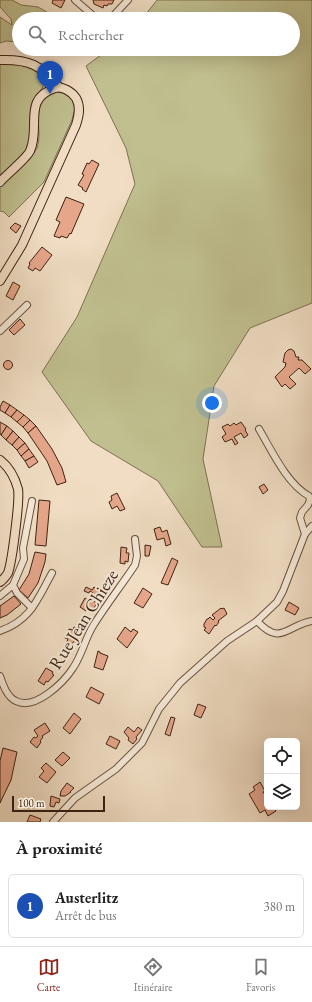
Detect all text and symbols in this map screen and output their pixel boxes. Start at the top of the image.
search box [12,12,300,56]
icon: search [26,23,48,45]
text: Rechercher [58,25,124,44]
pin: 1 [37,61,63,94]
your location [202,393,222,413]
street label: Rue Jean Chieze [43,565,123,673]
map controls [264,738,300,810]
button: locate [264,738,300,774]
button: layers [264,774,300,810]
scale bar [12,794,105,813]
text: 100 m [18,796,45,810]
text: À proximité [16,837,102,859]
text: Austerlitz [55,888,118,907]
text: 1 [27,898,33,915]
text: 380 m [264,898,295,915]
text: Arrêt de bus [55,907,116,924]
tab: Carte [37,956,60,994]
tab: Itinéraire [134,956,172,994]
tab: Favoris [246,956,275,994]

